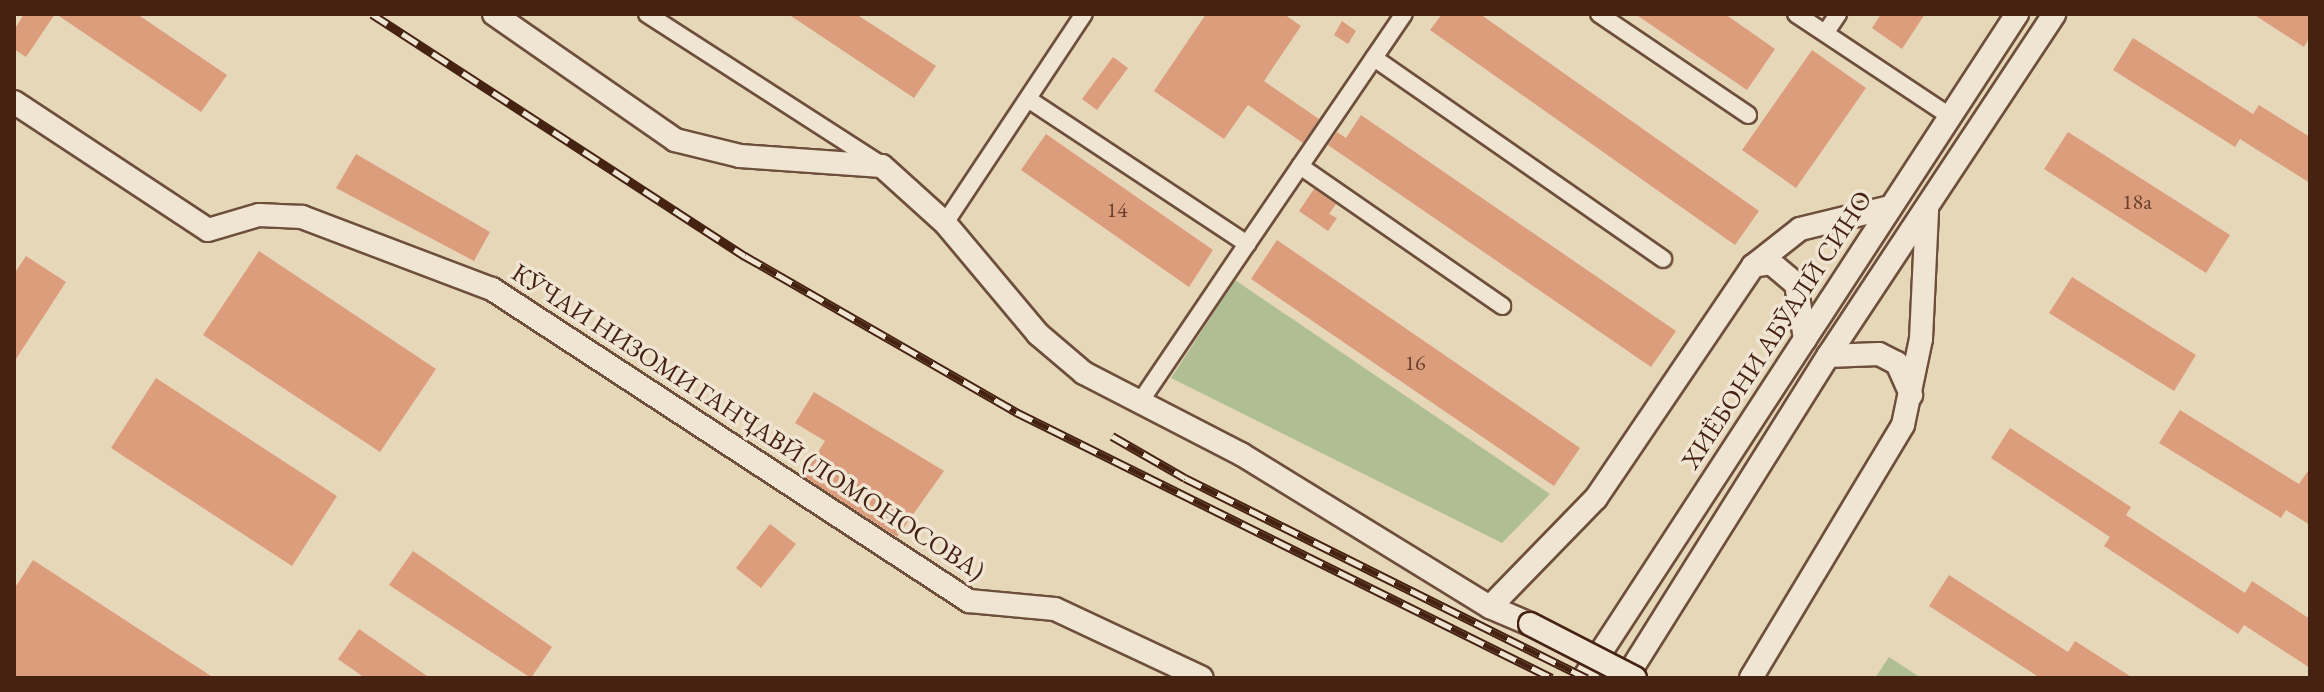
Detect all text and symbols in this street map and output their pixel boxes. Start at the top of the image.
street label: ХИЁБОНИ АБӮАЛӢ СИНО [1675,185,1879,475]
house number: 18a [2122,189,2152,215]
house number: 14 [1106,197,1128,223]
street label: КӮЧАИ НИЗОМИ ГАНҶАВӢ (ЛОМОНОСОВА) [506,257,990,587]
house number: 16 [1404,350,1426,376]

